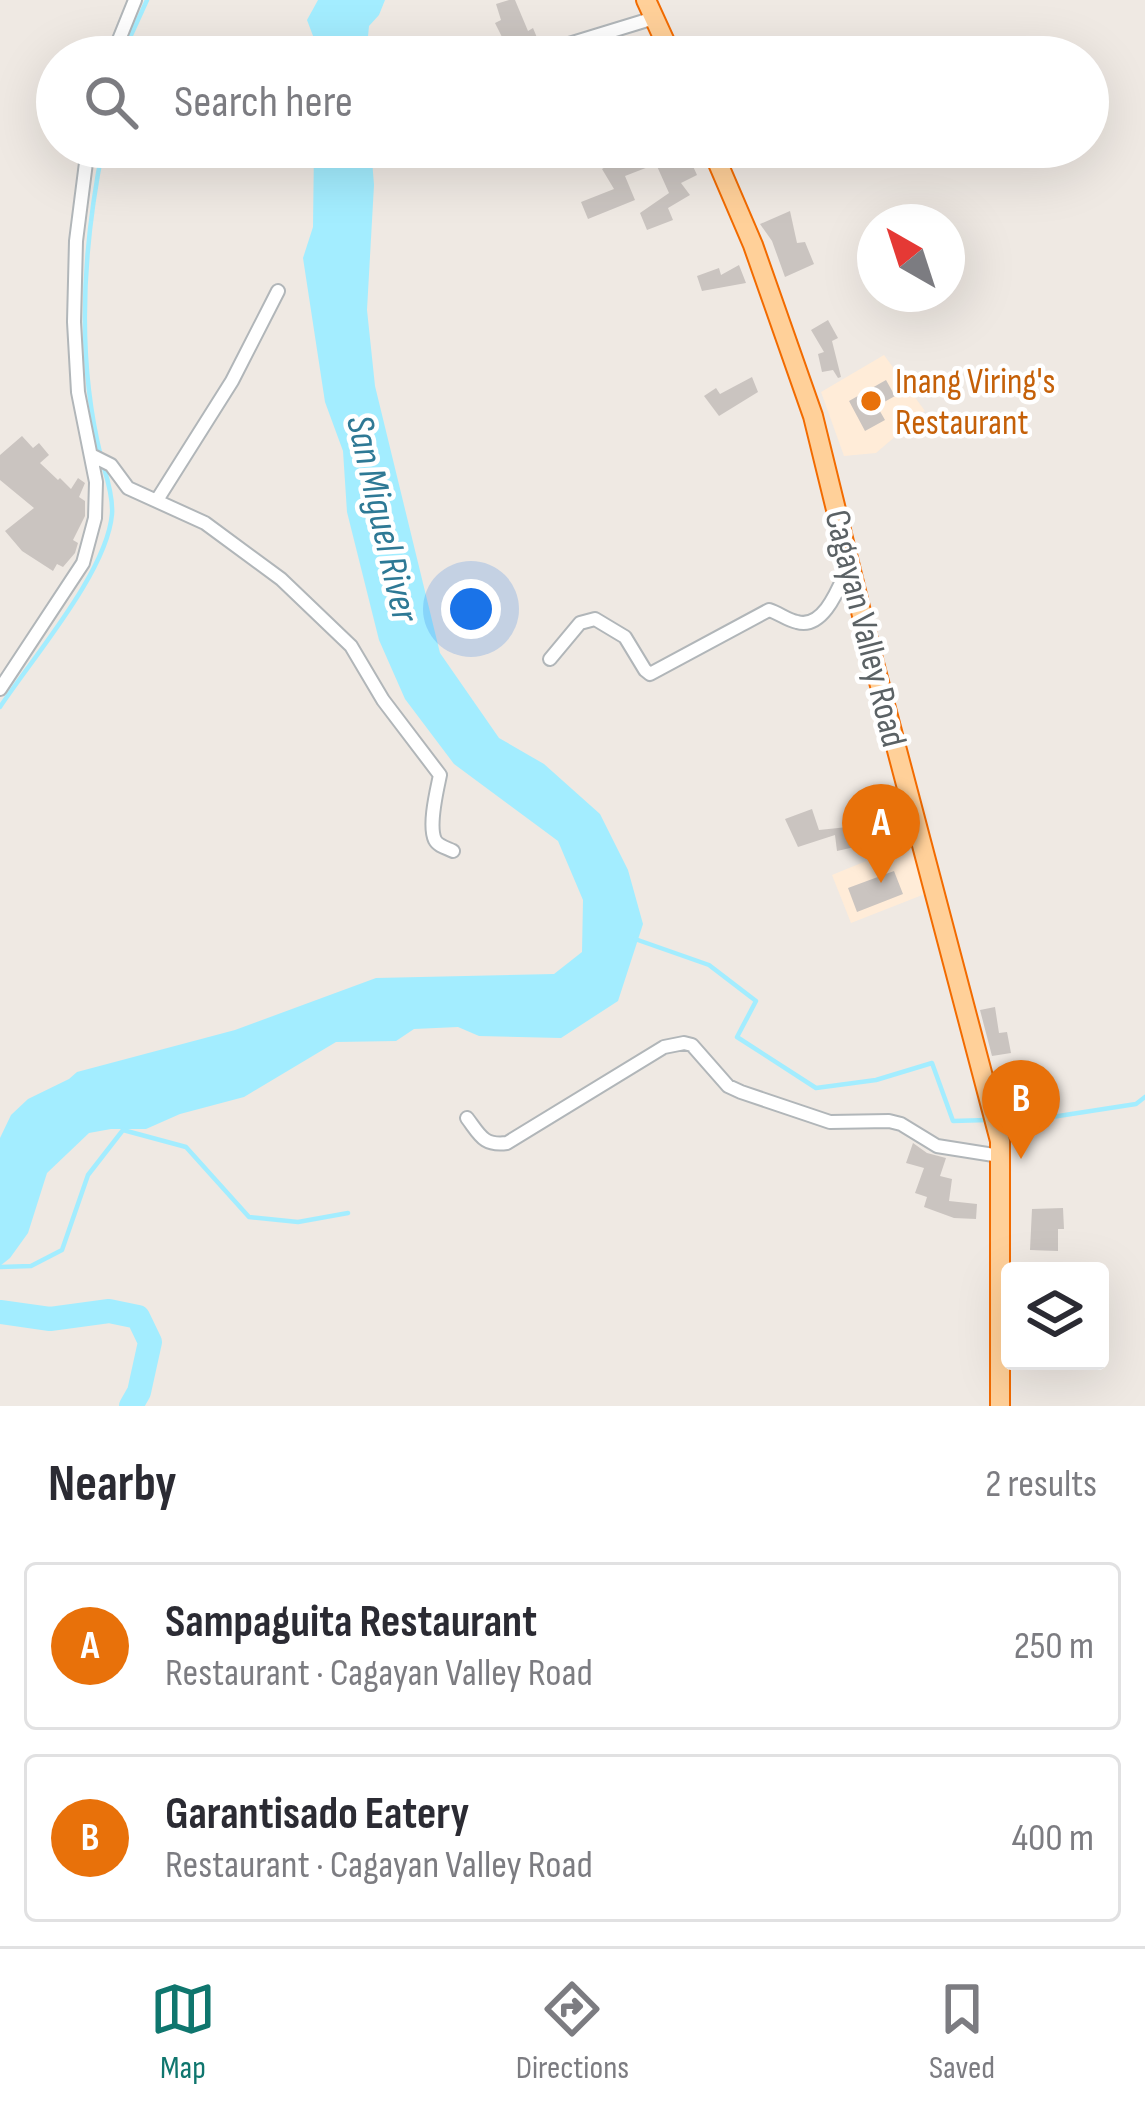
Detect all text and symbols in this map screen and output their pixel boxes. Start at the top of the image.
search box [36,36,1109,168]
icon: search [78,69,144,135]
text: Search here [174,75,353,130]
north arrow [857,204,965,312]
place label: Inang Viring's Restaurant [895,361,1055,445]
marker: Inang Viring's Restaurant [858,388,884,414]
water label: San Miguel River [335,411,429,628]
street label: Cagayan Valley Road [814,506,915,752]
your location [441,579,501,639]
pin: A [842,784,920,883]
pin: B [982,1060,1060,1159]
map controls [1001,1262,1109,1370]
button: layers [1001,1262,1109,1370]
text: Nearby [48,1454,177,1515]
text: 2 results [985,1461,1097,1508]
text: Sampaguita Restaurant [165,1595,537,1650]
text: A [81,1623,99,1670]
text: 250 m [1014,1623,1094,1670]
text: Restaurant · Cagayan Valley Road [165,1650,593,1697]
text: Garantisado Eatery [165,1787,469,1842]
text: B [81,1815,99,1862]
text: 400 m [1012,1815,1094,1862]
text: Restaurant · Cagayan Valley Road [165,1842,593,1889]
tab: Map [150,1976,216,2088]
tab: Directions [516,1976,629,2088]
tab: Saved [929,1976,995,2088]

